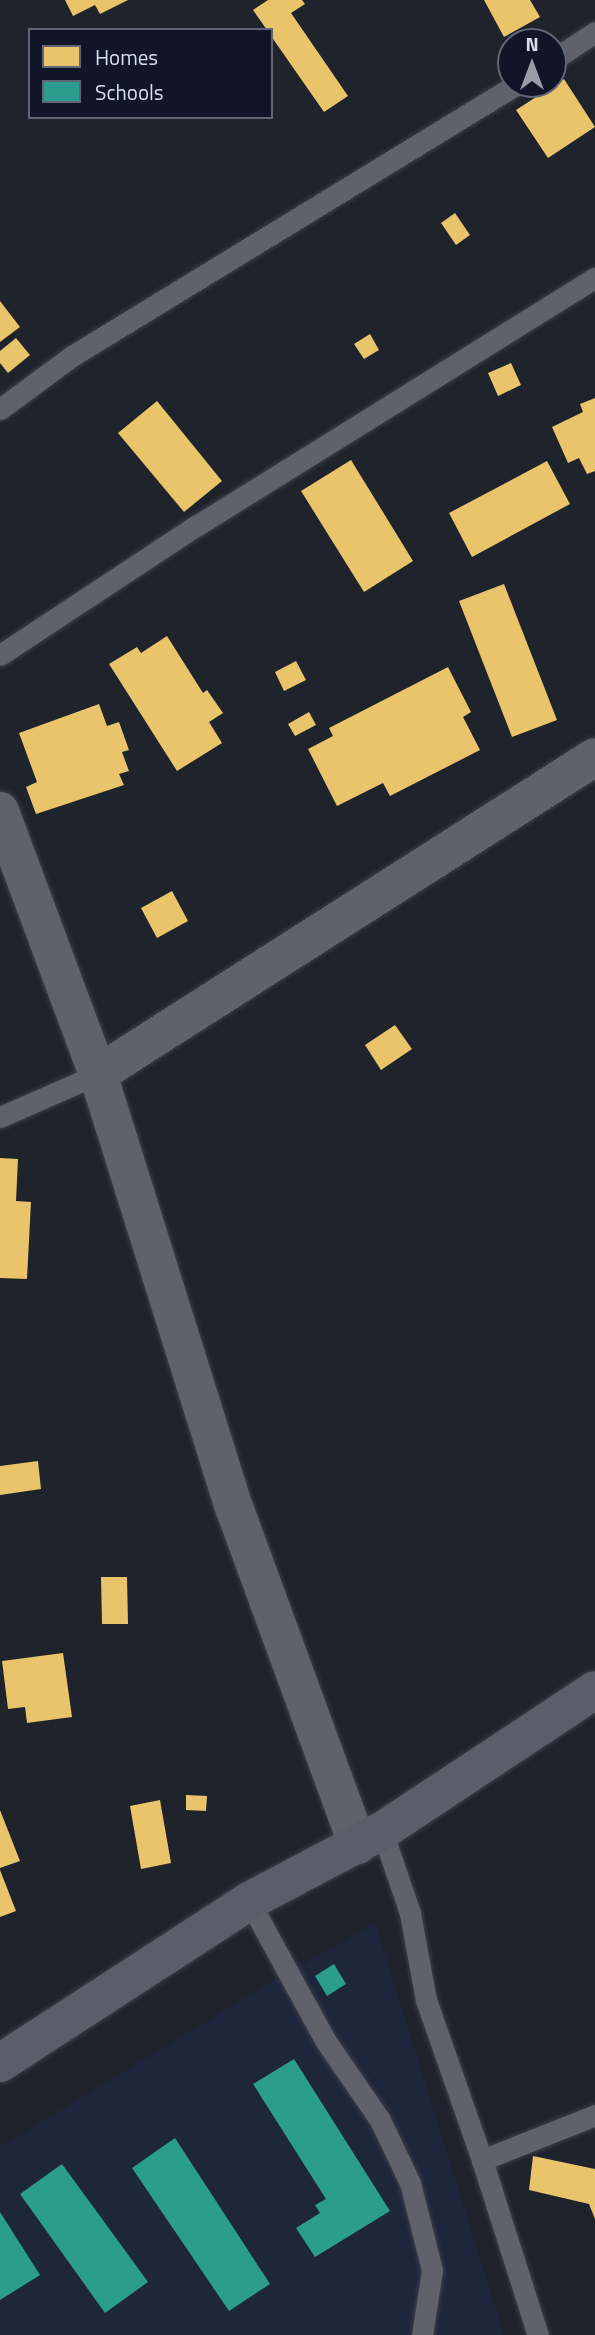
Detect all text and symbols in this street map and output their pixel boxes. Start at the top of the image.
legend [28,28,273,119]
north arrow [497,28,567,98]
text: N [525,29,539,58]
text: Homes [95,41,158,73]
text: Schools [95,76,164,108]

